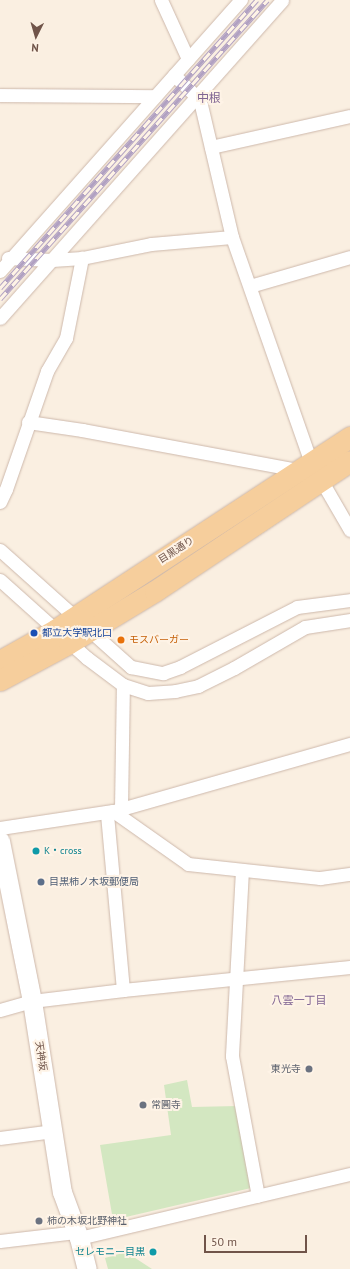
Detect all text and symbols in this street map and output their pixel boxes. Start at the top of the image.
north arrow [16,16,56,56]
text: N [31,41,39,55]
district label: 中根 [197,91,221,105]
street label: 目黒通り [156,534,196,566]
place label: 都立大学駅北口 [42,627,112,639]
marker: 都立大学駅北口 [29,628,39,638]
place label: モスバーガー [129,634,189,646]
marker: モスバーガー [116,635,126,645]
place label: K・cross [44,845,82,857]
marker: K・cross [31,846,41,856]
place label: 目黒柿ノ木坂郵便局 [49,876,139,888]
marker: 目黒柿ノ木坂郵便局 [36,877,46,887]
district label: 八雲一丁目 [272,993,326,1007]
street label: 天神坂 [33,1040,49,1072]
place label: 東光寺 [271,1063,301,1075]
marker: 東光寺 [304,1064,314,1074]
place label: 常圓寺 [151,1099,181,1111]
marker: 常圓寺 [138,1100,148,1110]
place label: 柿の木坂北野神社 [47,1215,127,1227]
marker: 柿の木坂北野神社 [34,1216,44,1226]
scale bar [206,1227,309,1253]
text: 50 m [211,1234,237,1249]
place label: セレモニー目黒 [75,1246,145,1258]
marker: セレモニー目黒 [148,1247,158,1257]

